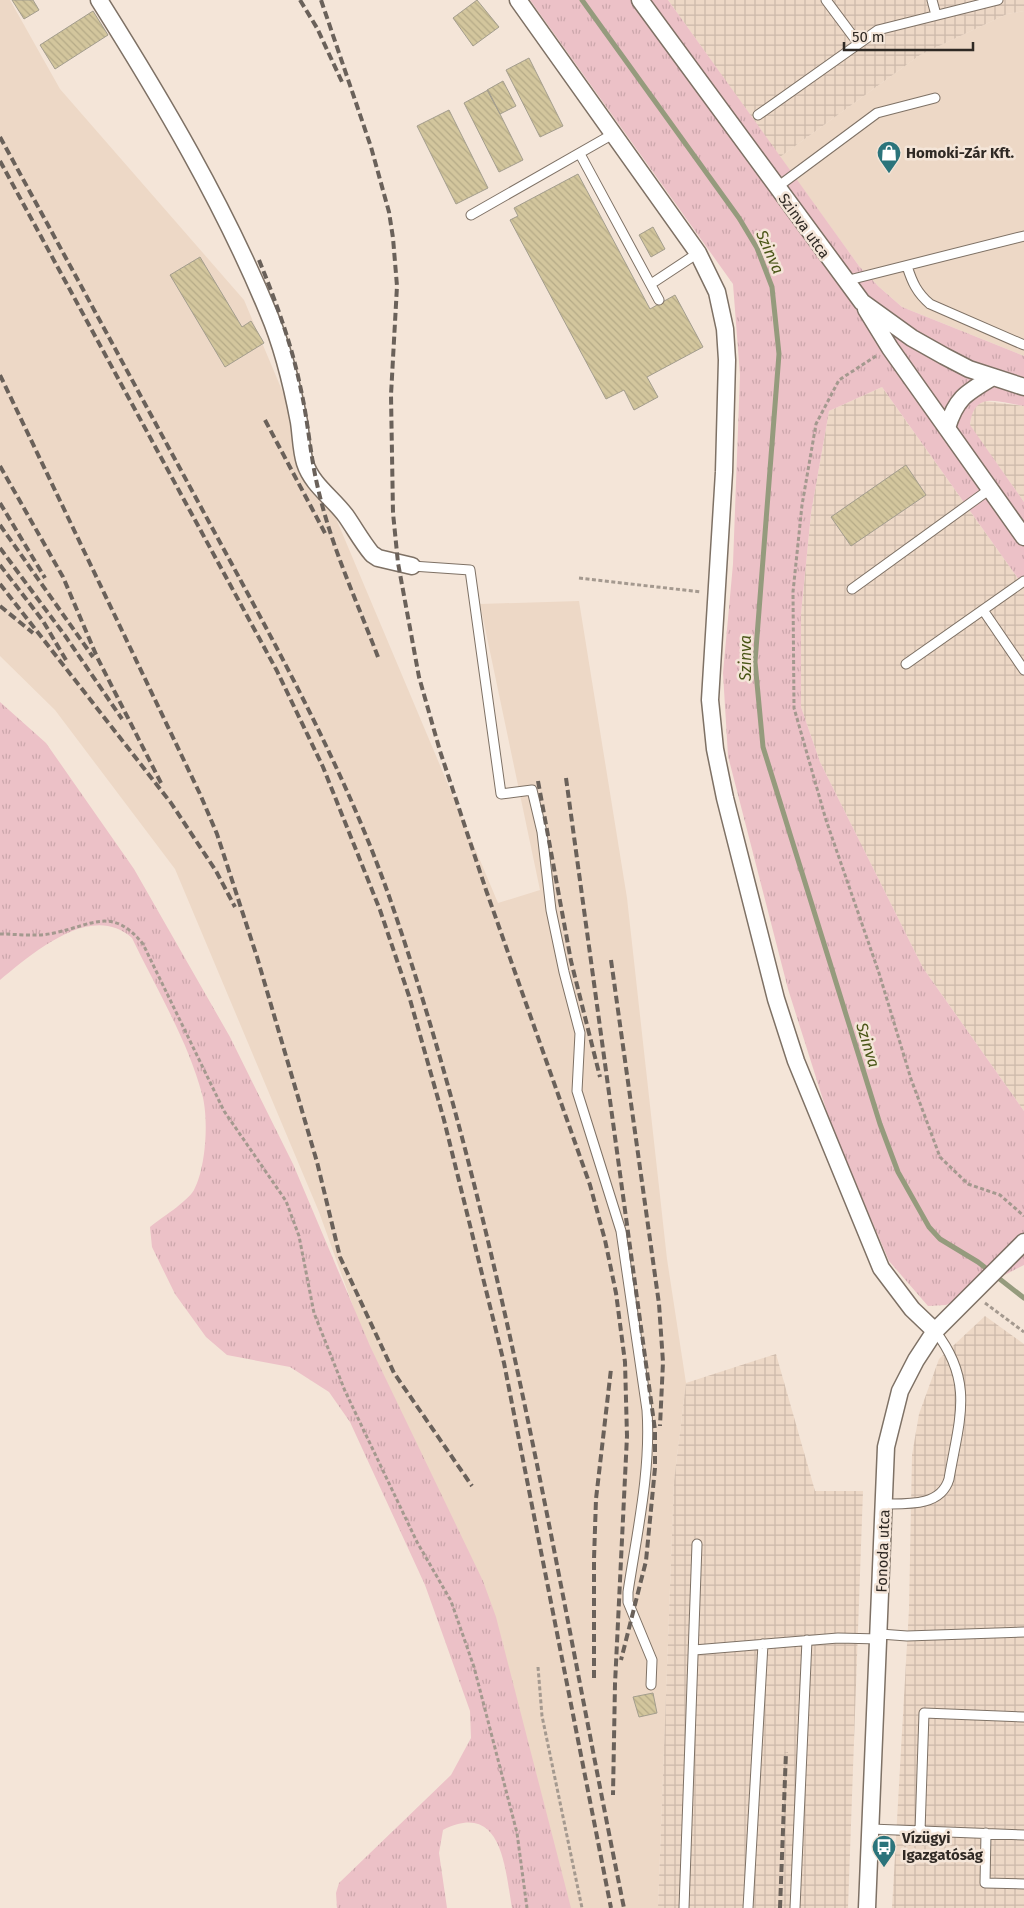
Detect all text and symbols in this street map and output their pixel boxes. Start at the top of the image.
scale bar [844,20,973,52]
text: 50 m [852,28,885,46]
shop icon: Homoki-Zár Kft. [876,140,902,174]
place label: Homoki-Zár Kft. [906,144,1015,162]
street label: Szinva utca [774,190,834,262]
water label: Szinva [752,226,788,277]
water label: Szinva [736,635,755,682]
water label: Szinva [852,1019,884,1070]
street label: Fonoda utca [873,1509,893,1593]
place label: Vízügyi Igazgatóság [901,1829,984,1864]
bus stop icon: Vízügyi Igazgatóság [871,1834,897,1868]

